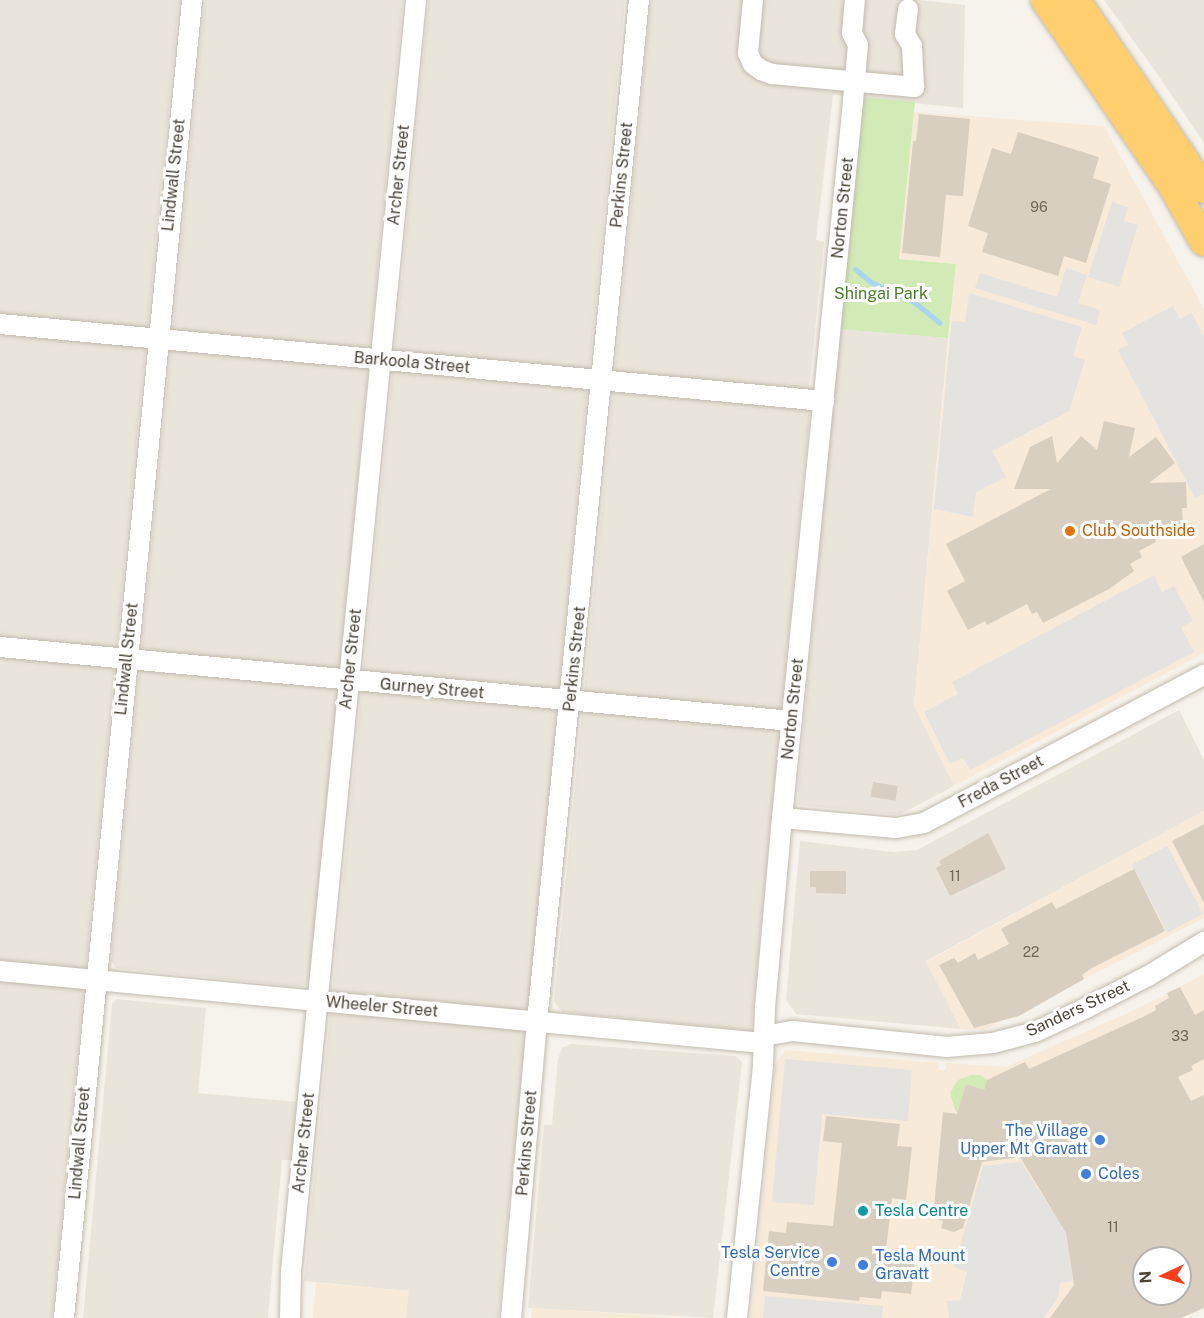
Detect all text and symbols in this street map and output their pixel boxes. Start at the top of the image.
street label: Lindwall Street [159,118,189,232]
street label: Perkins Street [607,121,637,229]
street label: Archer Street [384,124,414,226]
street label: Norton Street [828,156,858,260]
house number: 96 [1030,199,1048,215]
park label: Shingai Park [834,284,928,304]
street label: Barkoola Street [353,348,471,378]
place label: Club Southside [1082,521,1195,541]
marker: Club Southside [1063,524,1077,538]
street label: Lindwall Street [112,602,142,716]
street label: Perkins Street [560,605,590,713]
street label: Archer Street [336,608,366,710]
street label: Norton Street [778,657,808,761]
street label: Gurney Street [379,675,485,703]
street label: Freda Street [955,752,1047,812]
house number: 11 [949,868,961,884]
house number: 22 [1023,944,1039,960]
street label: Sanders Street [1023,977,1133,1041]
street label: Wheeler Street [325,993,439,1021]
house number: 33 [1171,1028,1189,1044]
street label: Lindwall Street [65,1086,95,1200]
street label: Perkins Street [513,1089,541,1197]
street label: Archer Street [289,1092,319,1194]
place label: The Village Upper Mt Gravatt [960,1121,1088,1159]
marker: The Village Upper Mt Gravatt [1093,1133,1107,1147]
place label: Coles [1098,1164,1140,1184]
marker: Coles [1079,1167,1093,1181]
place label: Tesla Centre [875,1201,968,1221]
marker: Tesla Centre [856,1204,870,1218]
house number: 11 [1107,1219,1119,1235]
place label: Tesla Service Centre [721,1243,820,1281]
place label: Tesla Mount Gravatt [875,1246,966,1284]
north arrow [1132,1246,1192,1306]
marker: Tesla Service Centre [825,1255,839,1269]
marker: Tesla Mount Gravatt [856,1258,870,1272]
text: N [1136,1270,1155,1284]

